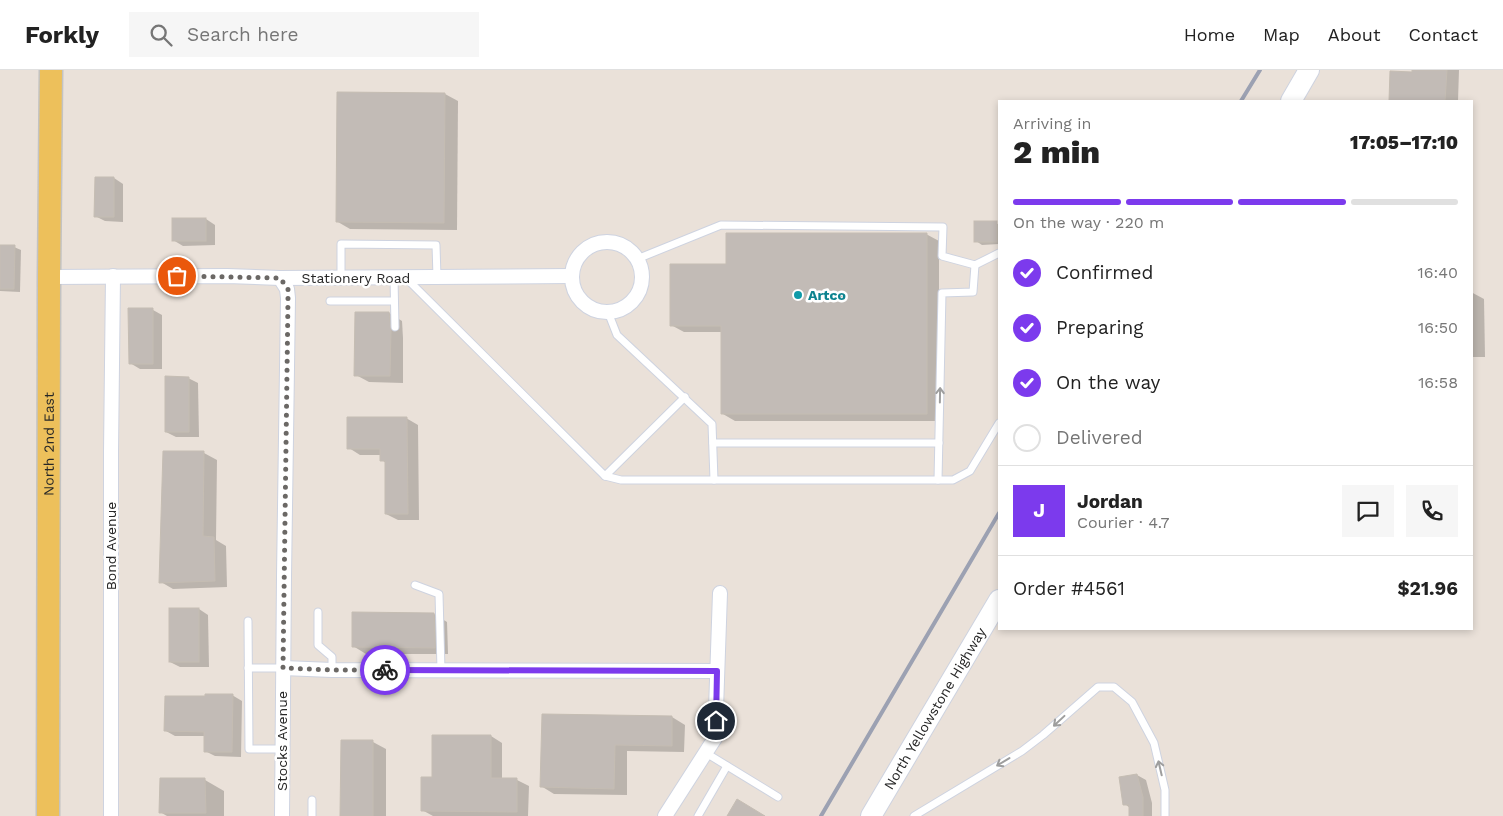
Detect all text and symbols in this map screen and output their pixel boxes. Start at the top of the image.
search box [129,12,479,57]
text: Forkly [25,21,99,49]
icon: search [147,21,175,49]
text: Search here [187,23,298,46]
text: Home [1184,24,1235,45]
text: Map [1263,24,1300,45]
text: About [1328,24,1380,45]
text: Contact [1408,24,1478,45]
text: Arriving in [1013,114,1091,133]
text: 17:05–17:10 [1350,131,1458,154]
text: 2 min [1013,133,1100,171]
text: On the way · 220 m [1013,213,1164,232]
pin [156,255,198,297]
icon: check [1013,259,1041,287]
text: Confirmed [1056,261,1153,284]
icon: bag [163,262,191,290]
text: 16:40 [1418,263,1458,282]
street label: Stationery Road [302,270,410,286]
place label: Artco [808,287,846,303]
marker: Artco [792,289,804,301]
icon: check [1013,314,1041,342]
text: Preparing [1056,316,1143,339]
text: 16:50 [1418,318,1458,337]
icon: check [1013,369,1041,397]
text: On the way [1056,371,1160,394]
text: 16:58 [1418,373,1458,392]
one-way arrow [935,387,945,403]
street label: North 2nd East [41,392,57,496]
text: Delivered [1056,426,1143,449]
button: chat [1342,485,1394,537]
button: phone [1406,485,1458,537]
text: Jordan [1077,490,1143,513]
text: J [1033,499,1045,522]
street label: Bond Avenue [103,502,119,590]
text: Courier · 4.7 [1077,513,1170,532]
text: Order #4561 [1013,577,1125,600]
text: $21.96 [1397,577,1458,600]
street label: North Yellowstone Highway [881,624,989,792]
courier [360,645,410,695]
icon: bike [371,656,399,684]
street label: Stocks Avenue [274,691,290,791]
pin [695,700,737,742]
icon: home [702,707,730,735]
one-way arrow [1053,715,1066,727]
one-way arrow [996,758,1010,768]
one-way arrow [1155,760,1164,776]

